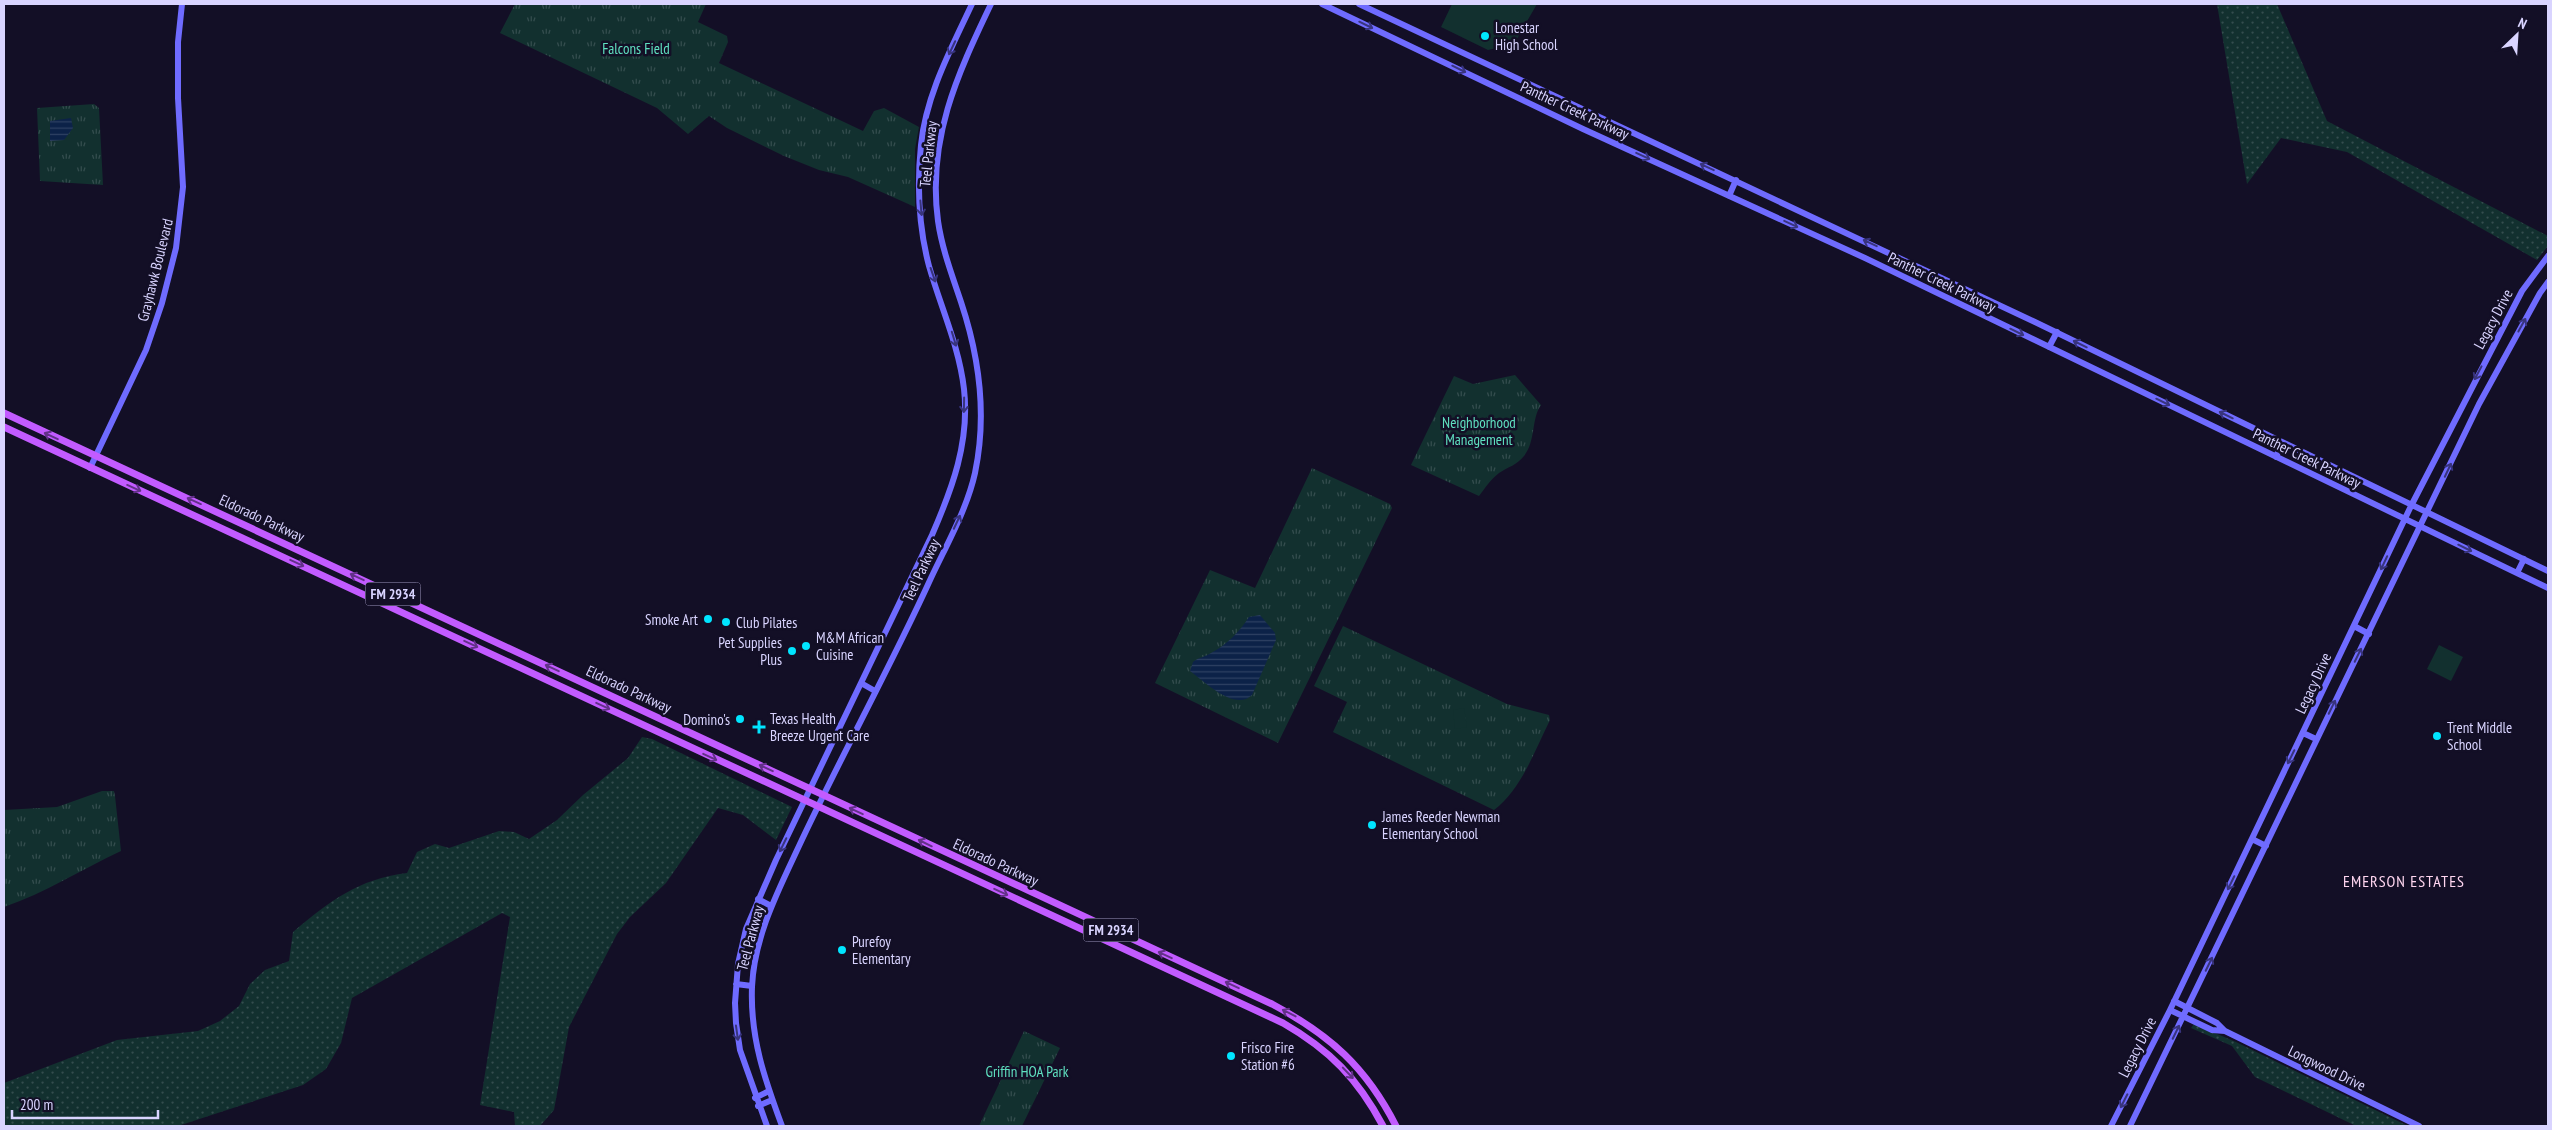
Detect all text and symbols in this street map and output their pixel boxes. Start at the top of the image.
north arrow [2492,10,2542,60]
text: N [2515,13,2530,33]
place label: Lonestar High School [1495,18,1558,54]
one-way arrow [1358,21,1373,30]
marker: Lonestar High School [1479,30,1491,42]
park label: Falcons Field [602,39,670,58]
one-way arrow [946,40,956,55]
one-way arrow [1451,65,1466,74]
street label: Panther Creek Parkway [1518,77,1633,144]
street label: Teel Parkway [915,119,941,188]
one-way arrow [1635,152,1650,162]
one-way arrow [1700,162,1715,171]
one-way arrow [917,200,926,216]
street label: Grayhawk Boulevard [133,217,177,323]
one-way arrow [1783,220,1798,230]
one-way arrow [1863,238,1878,248]
street label: Panther Creek Parkway [1885,248,1999,316]
one-way arrow [929,267,938,282]
street label: Legacy Drive [2469,286,2517,352]
one-way arrow [2517,317,2527,332]
one-way arrow [2009,328,2024,337]
one-way arrow [949,331,959,347]
one-way arrow [2073,338,2088,348]
one-way arrow [2473,365,2482,380]
one-way arrow [959,397,969,413]
one-way arrow [2155,398,2170,407]
one-way arrow [2219,410,2234,419]
park label: Neighborhood Management [1442,413,1516,449]
street label: Panther Creek Parkway [2250,424,2364,492]
one-way arrow [44,431,59,440]
one-way arrow [2444,462,2454,477]
one-way arrow [126,484,141,493]
street label: Eldorado Parkway [216,490,308,546]
one-way arrow [186,496,201,506]
one-way arrow [952,515,962,530]
street label: Teel Parkway [898,535,944,604]
one-way arrow [2457,544,2472,553]
one-way arrow [2378,555,2388,570]
one-way arrow [289,558,304,568]
one-way arrow [350,572,365,581]
road number: FM 2934 [366,582,420,606]
place label: Smoke Art [645,610,698,629]
marker: Smoke Art [702,613,714,625]
place label: Club Pilates [736,613,797,632]
marker: Club Pilates [720,616,732,628]
place label: M&M African Cuisine [816,628,884,664]
place label: Pet Supplies Plus [718,633,782,669]
one-way arrow [463,640,478,649]
marker: M&M African Cuisine [800,640,812,652]
marker: Pet Supplies Plus [786,645,798,657]
one-way arrow [2354,647,2364,662]
street label: Legacy Drive [2291,650,2335,716]
street label: Eldorado Parkway [583,661,675,717]
one-way arrow [545,663,560,672]
one-way arrow [2327,700,2337,715]
one-way arrow [595,702,610,712]
place label: Texas Health Breeze Urgent Care [770,709,869,745]
place label: Domino's [683,710,730,729]
marker: Domino's [734,713,746,725]
place label: Trent Middle School [2447,718,2512,754]
marker: Texas Health Breeze Urgent Care [752,720,766,734]
marker: Trent Middle School [2431,730,2443,742]
one-way arrow [2286,750,2296,765]
one-way arrow [702,752,717,762]
one-way arrow [759,762,774,772]
one-way arrow [849,805,864,815]
place label: James Reeder Newman Elementary School [1381,807,1500,843]
marker: James Reeder Newman Elementary School [1366,819,1378,831]
street label: Eldorado Parkway [950,834,1042,890]
one-way arrow [778,837,787,852]
one-way arrow [918,838,933,848]
district label: EMERSON ESTATES [2343,871,2465,891]
one-way arrow [2226,875,2235,890]
one-way arrow [993,887,1008,897]
street label: Teel Parkway [732,903,768,973]
road number: FM 2934 [1084,918,1138,942]
place label: Purefoy Elementary [852,932,911,968]
marker: Purefoy Elementary [836,944,848,956]
one-way arrow [1158,949,1173,959]
one-way arrow [2204,957,2214,972]
one-way arrow [1224,980,1239,990]
one-way arrow [1282,1008,1297,1017]
street label: Legacy Drive [2114,1014,2160,1080]
one-way arrow [732,1025,742,1041]
one-way arrow [2172,1025,2181,1040]
place label: Frisco Fire Station #6 [1241,1038,1295,1074]
street label: Longwood Drive [2285,1041,2369,1095]
marker: Frisco Fire Station #6 [1225,1050,1237,1062]
park label: Griffin HOA Park [986,1062,1069,1081]
one-way arrow [1342,1067,1354,1079]
scale bar [12,1088,159,1120]
one-way arrow [2119,1093,2128,1108]
text: 200 m [20,1095,53,1114]

